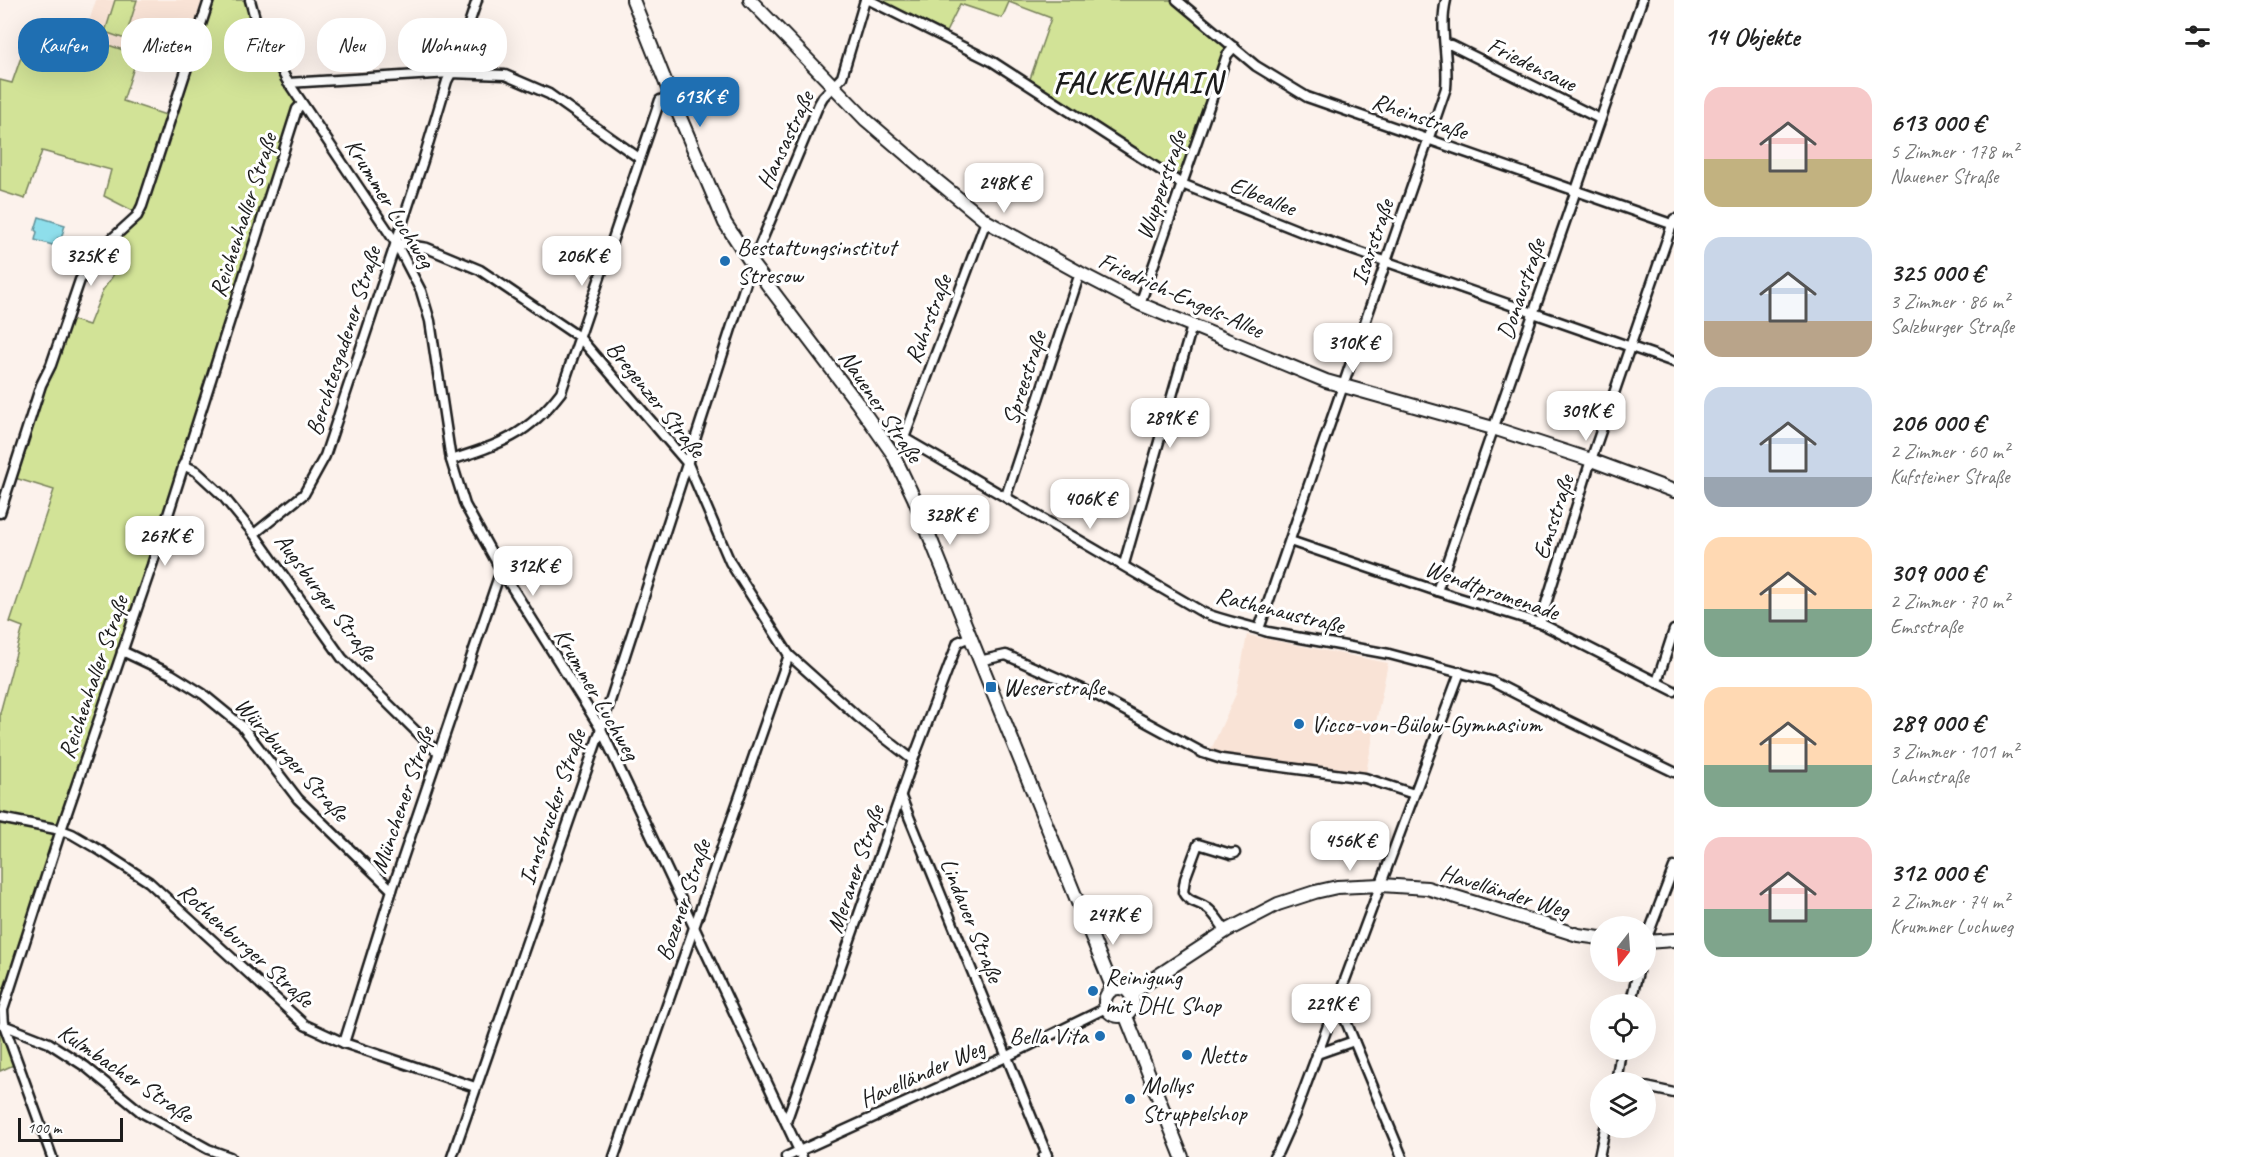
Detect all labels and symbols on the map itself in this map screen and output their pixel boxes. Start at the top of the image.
street label: Friedensaue [1483,30,1583,99]
district label: FALKENHAIN [1053,64,1227,102]
pin: 613K € [651,77,749,128]
street label: Hansastraße [749,84,822,194]
street label: Rheinstraße [1368,86,1474,147]
street label: Wupperstraße [1128,125,1194,243]
street label: Reichenhaller Straße [202,127,284,301]
street label: Krummer Luchweg [338,133,443,275]
pin: 248K € [955,163,1053,214]
street label: Elbeallee [1226,169,1302,224]
street label: Isarstraße [1343,193,1401,289]
place label: Bestattungsinstitut Stresow [737,232,899,290]
street label: Donaustraße [1490,233,1553,343]
pin: 325K € [42,236,140,287]
pin: 206K € [533,236,631,287]
street label: Berchtesgadener Straße [298,241,388,439]
street label: Friedrich-Engels-Allee [1094,245,1270,346]
marker: Bestattungsinstitut Stresow [718,254,732,268]
street label: Ruhrstraße [897,268,959,368]
pin: 310K € [1304,323,1402,374]
street label: Spreestraße [995,325,1054,429]
street label: Bregenzer Straße [600,334,714,465]
street label: Nauener Straße [832,344,931,470]
pin: 309K € [1537,391,1635,442]
pin: 289K € [1121,398,1219,449]
street label: Emsstraße [1525,469,1581,563]
pin: 406K € [1041,479,1139,530]
pin: 328K € [901,495,999,546]
pin: 267K € [116,516,214,567]
street label: Augsburger Straße [268,527,385,669]
pin: 312K € [484,546,582,597]
street label: Wendtpromenade [1421,553,1565,628]
street label: Rathenaustraße [1213,580,1349,641]
street label: Reichenhaller Straße [51,589,136,762]
street label: Krummer Luchweg [547,623,648,767]
place label: Weserstraße [1003,672,1107,702]
marker: Weserstraße [984,680,998,694]
street label: Würzburger Straße [228,691,357,829]
place label: Vicco-von-Bülow-Gymnasium [1311,709,1543,739]
marker: Vicco-von-Bülow-Gymnasium [1292,717,1306,731]
street label: Münchener Straße [363,721,442,877]
street label: Innsbrucker Straße [511,723,593,889]
street label: Meraner Straße [819,799,892,937]
pin: 456K € [1301,821,1399,872]
street label: Bozener Straße [648,834,718,964]
street label: Lindauer Straße [933,853,1011,989]
street label: Havelländer Weg [1437,857,1575,925]
street label: Rothenburger Straße [172,876,322,1015]
pin: 247K € [1064,895,1162,946]
north arrow [1590,916,1656,982]
place label: Reinigung mit DHL Shop [1105,962,1223,1020]
marker: Reinigung mit DHL Shop [1086,984,1100,998]
pin: 229K € [1282,984,1380,1035]
street label: Kulmbacher Straße [53,1017,201,1130]
place label: Bella Vita [1009,1021,1090,1051]
marker: Bella Vita [1093,1029,1107,1043]
street label: Havelländer Weg [855,1031,991,1114]
place label: Netto [1199,1040,1248,1070]
marker: Netto [1180,1048,1194,1062]
place label: Mollys Struppelshop [1142,1070,1248,1128]
marker: Mollys Struppelshop [1123,1092,1137,1106]
scale bar [18,1115,123,1142]

